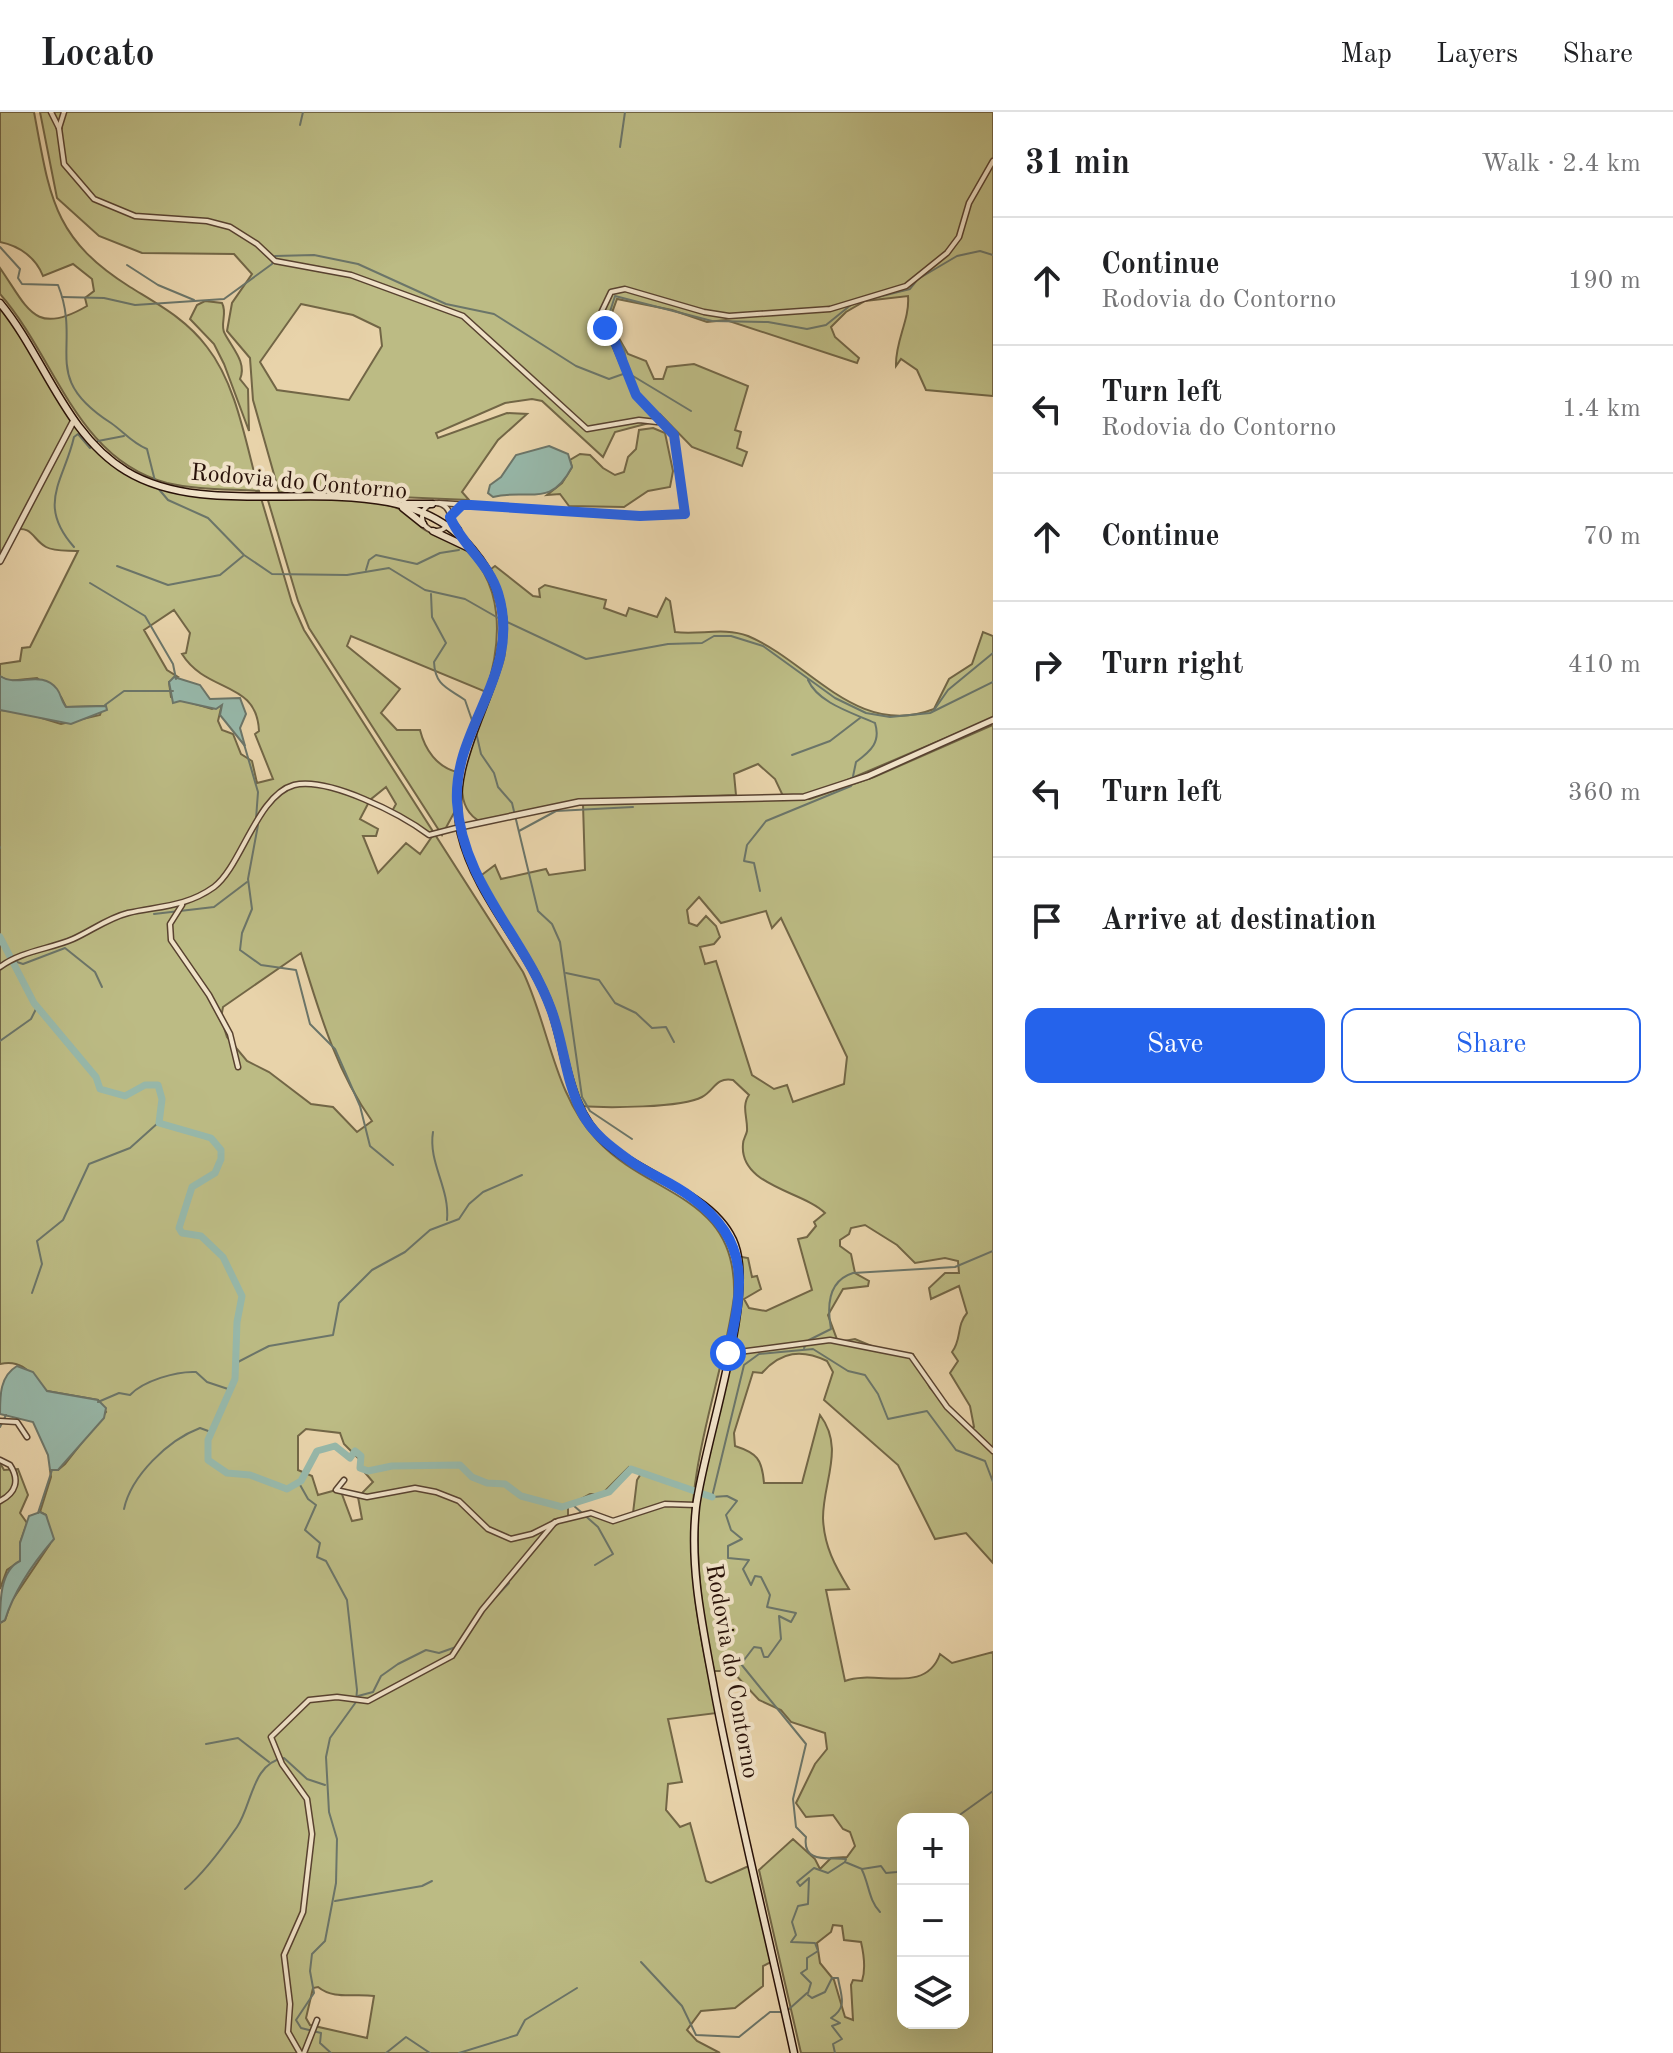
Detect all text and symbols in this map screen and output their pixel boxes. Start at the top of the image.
text: Locato [40,36,155,74]
text: Map [1340,41,1392,69]
text: Layers [1436,41,1518,69]
text: Share [1562,41,1633,69]
text: 31 min [1025,147,1130,181]
text: Walk · 2.4 km [1481,151,1641,177]
text: Continue [1101,250,1220,280]
icon: ahead [1025,259,1069,303]
text: 190 m [1568,268,1641,294]
text: Rodovia do Contorno [1101,287,1337,313]
route end [587,310,623,346]
text: Turn left [1101,378,1222,408]
icon: left [1025,387,1069,431]
text: 1.4 km [1562,396,1641,422]
text: Rodovia do Contorno [1101,415,1337,441]
street label: Rodovia do Contorno [189,462,408,504]
icon: ahead [1025,515,1069,559]
text: Continue [1101,522,1220,552]
text: 70 m [1583,524,1641,550]
icon: right [1025,643,1069,687]
text: Turn right [1101,650,1243,680]
text: 410 m [1568,652,1641,678]
icon: left [1025,771,1069,815]
text: Turn left [1101,778,1222,808]
text: 360 m [1568,780,1641,806]
icon: arrive [1025,899,1069,943]
text: Arrive at destination [1101,906,1376,936]
button: Save [1025,1008,1325,1083]
button: Share [1341,1008,1641,1083]
route start [710,1335,746,1371]
street label: Rodovia do Contorno [700,1562,762,1780]
map controls [897,1813,969,2029]
button: + [897,1813,969,1885]
button: − [897,1885,969,1957]
button: layers [897,1957,969,2029]

